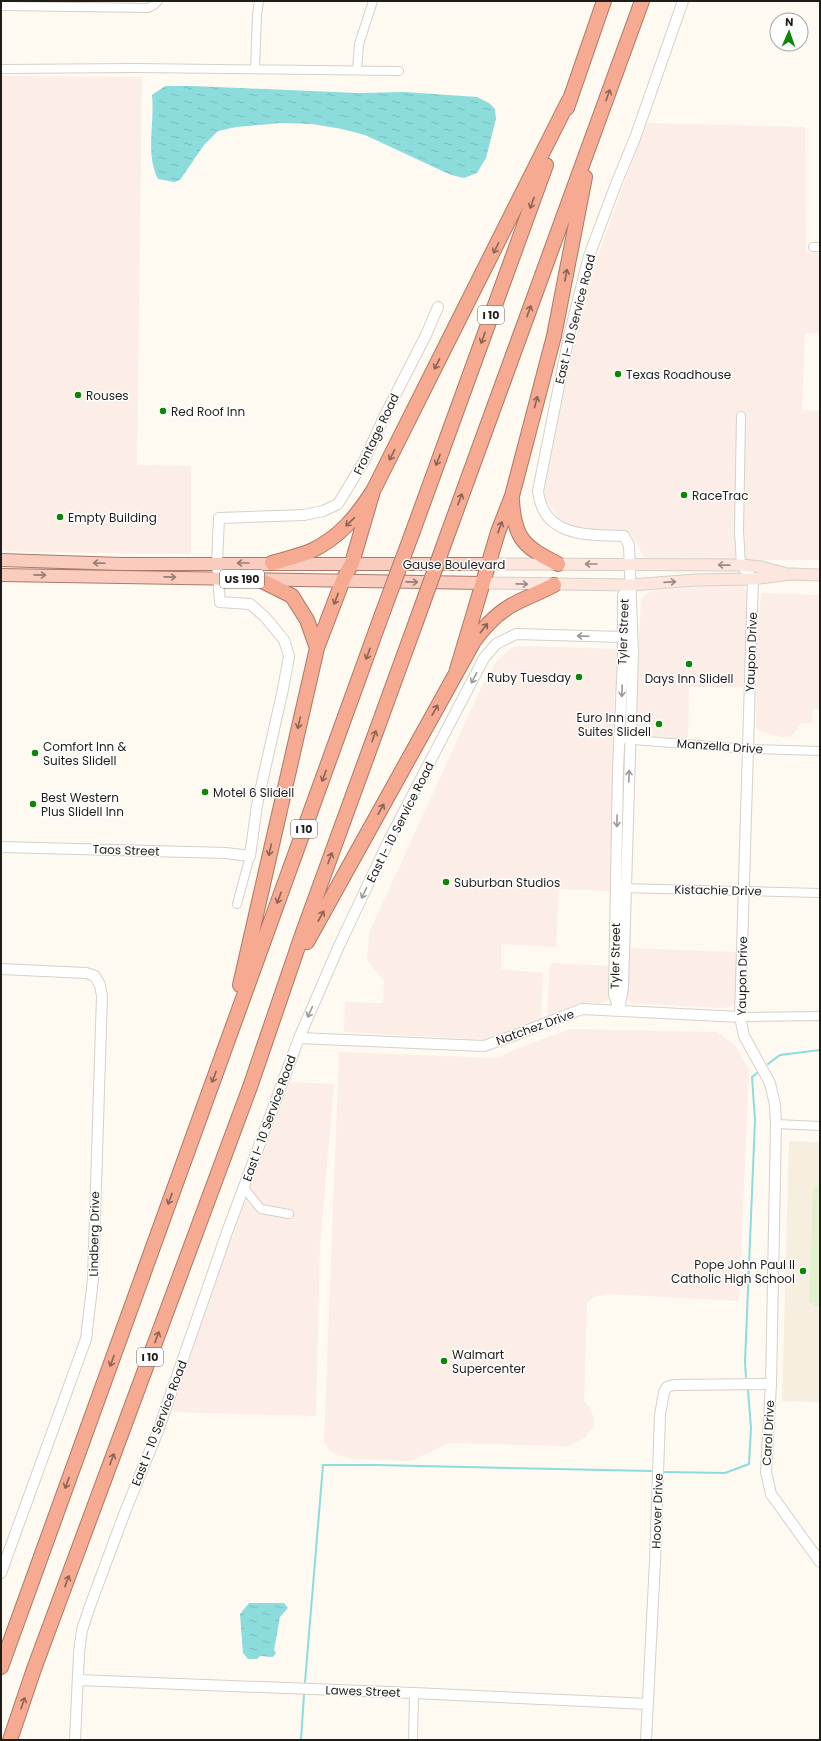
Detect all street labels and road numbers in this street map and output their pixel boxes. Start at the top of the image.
street label: East I- 10 Service Road [551,252,599,386]
road number: I 10 [478,306,504,324]
street label: Frontage Road [349,391,403,477]
street label: Gause Boulevard [403,556,505,573]
road number: US 190 [220,570,264,588]
street label: Tyler Street [613,598,633,666]
street label: Yaupon Drive [741,612,761,692]
street label: Manzella Drive [676,735,764,757]
street label: East I- 10 Service Road [362,759,438,885]
road number: I 10 [291,820,317,838]
street label: Taos Street [92,840,160,860]
street label: Kistachie Drive [674,881,762,899]
street label: Tyler Street [606,923,624,989]
street label: Yaupon Drive [733,936,751,1016]
street label: Natchez Drive [494,1005,576,1049]
street label: East I- 10 Service Road [238,1052,300,1184]
street label: Lindberg Drive [85,1191,103,1277]
road number: I 10 [137,1348,163,1366]
street label: East I- 10 Service Road [127,1358,191,1488]
street label: Carol Drive [758,1400,778,1466]
street label: Hoover Drive [647,1473,667,1549]
street label: Lawes Street [325,1681,401,1701]

